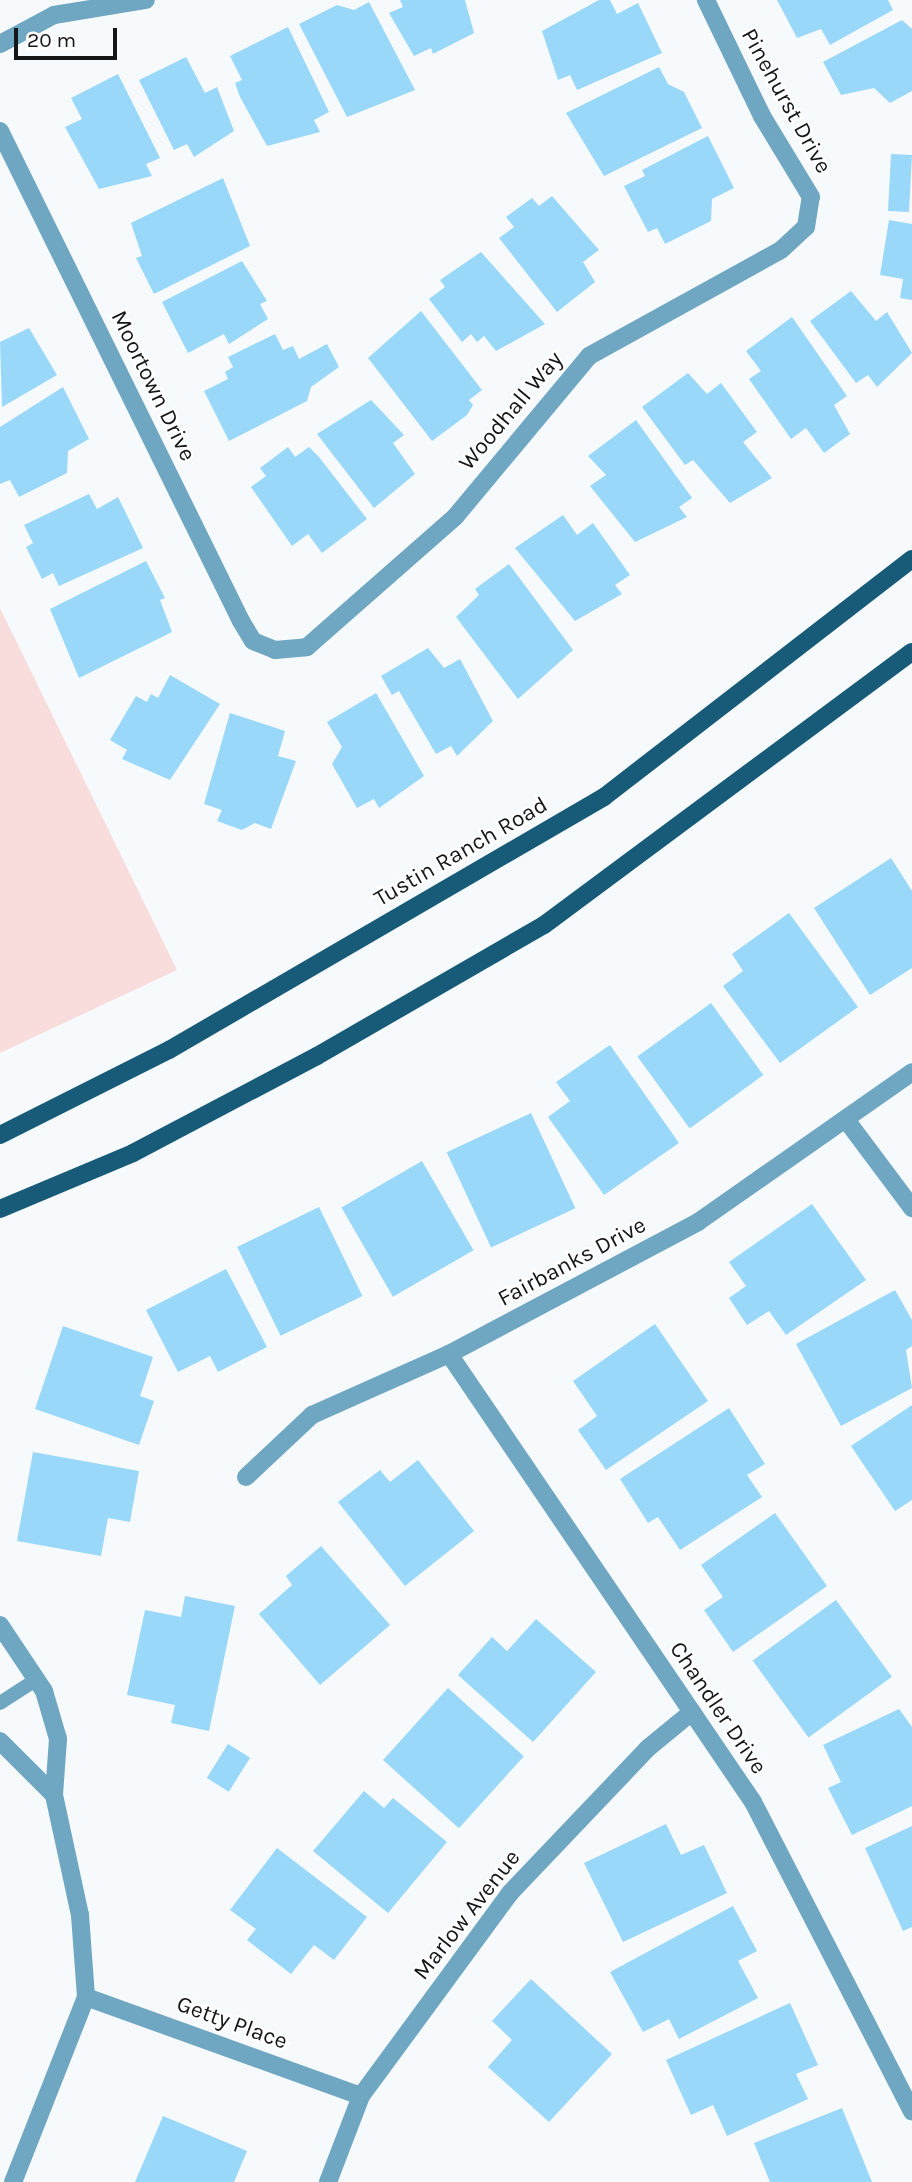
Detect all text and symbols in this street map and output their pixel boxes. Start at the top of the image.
scale bar [18,14,121,58]
street label: Pinehurst Drive [735,24,837,178]
text: 20 m [27,28,76,52]
street label: Moortown Drive [105,306,201,466]
street label: Woodhall Way [453,346,569,476]
street label: Tustin Ranch Road [369,791,553,913]
street label: Fairbanks Drive [493,1211,651,1313]
street label: Chandler Drive [664,1636,772,1780]
street label: Marlow Avenue [408,1845,526,1985]
street label: Getty Place [173,1990,291,2056]

